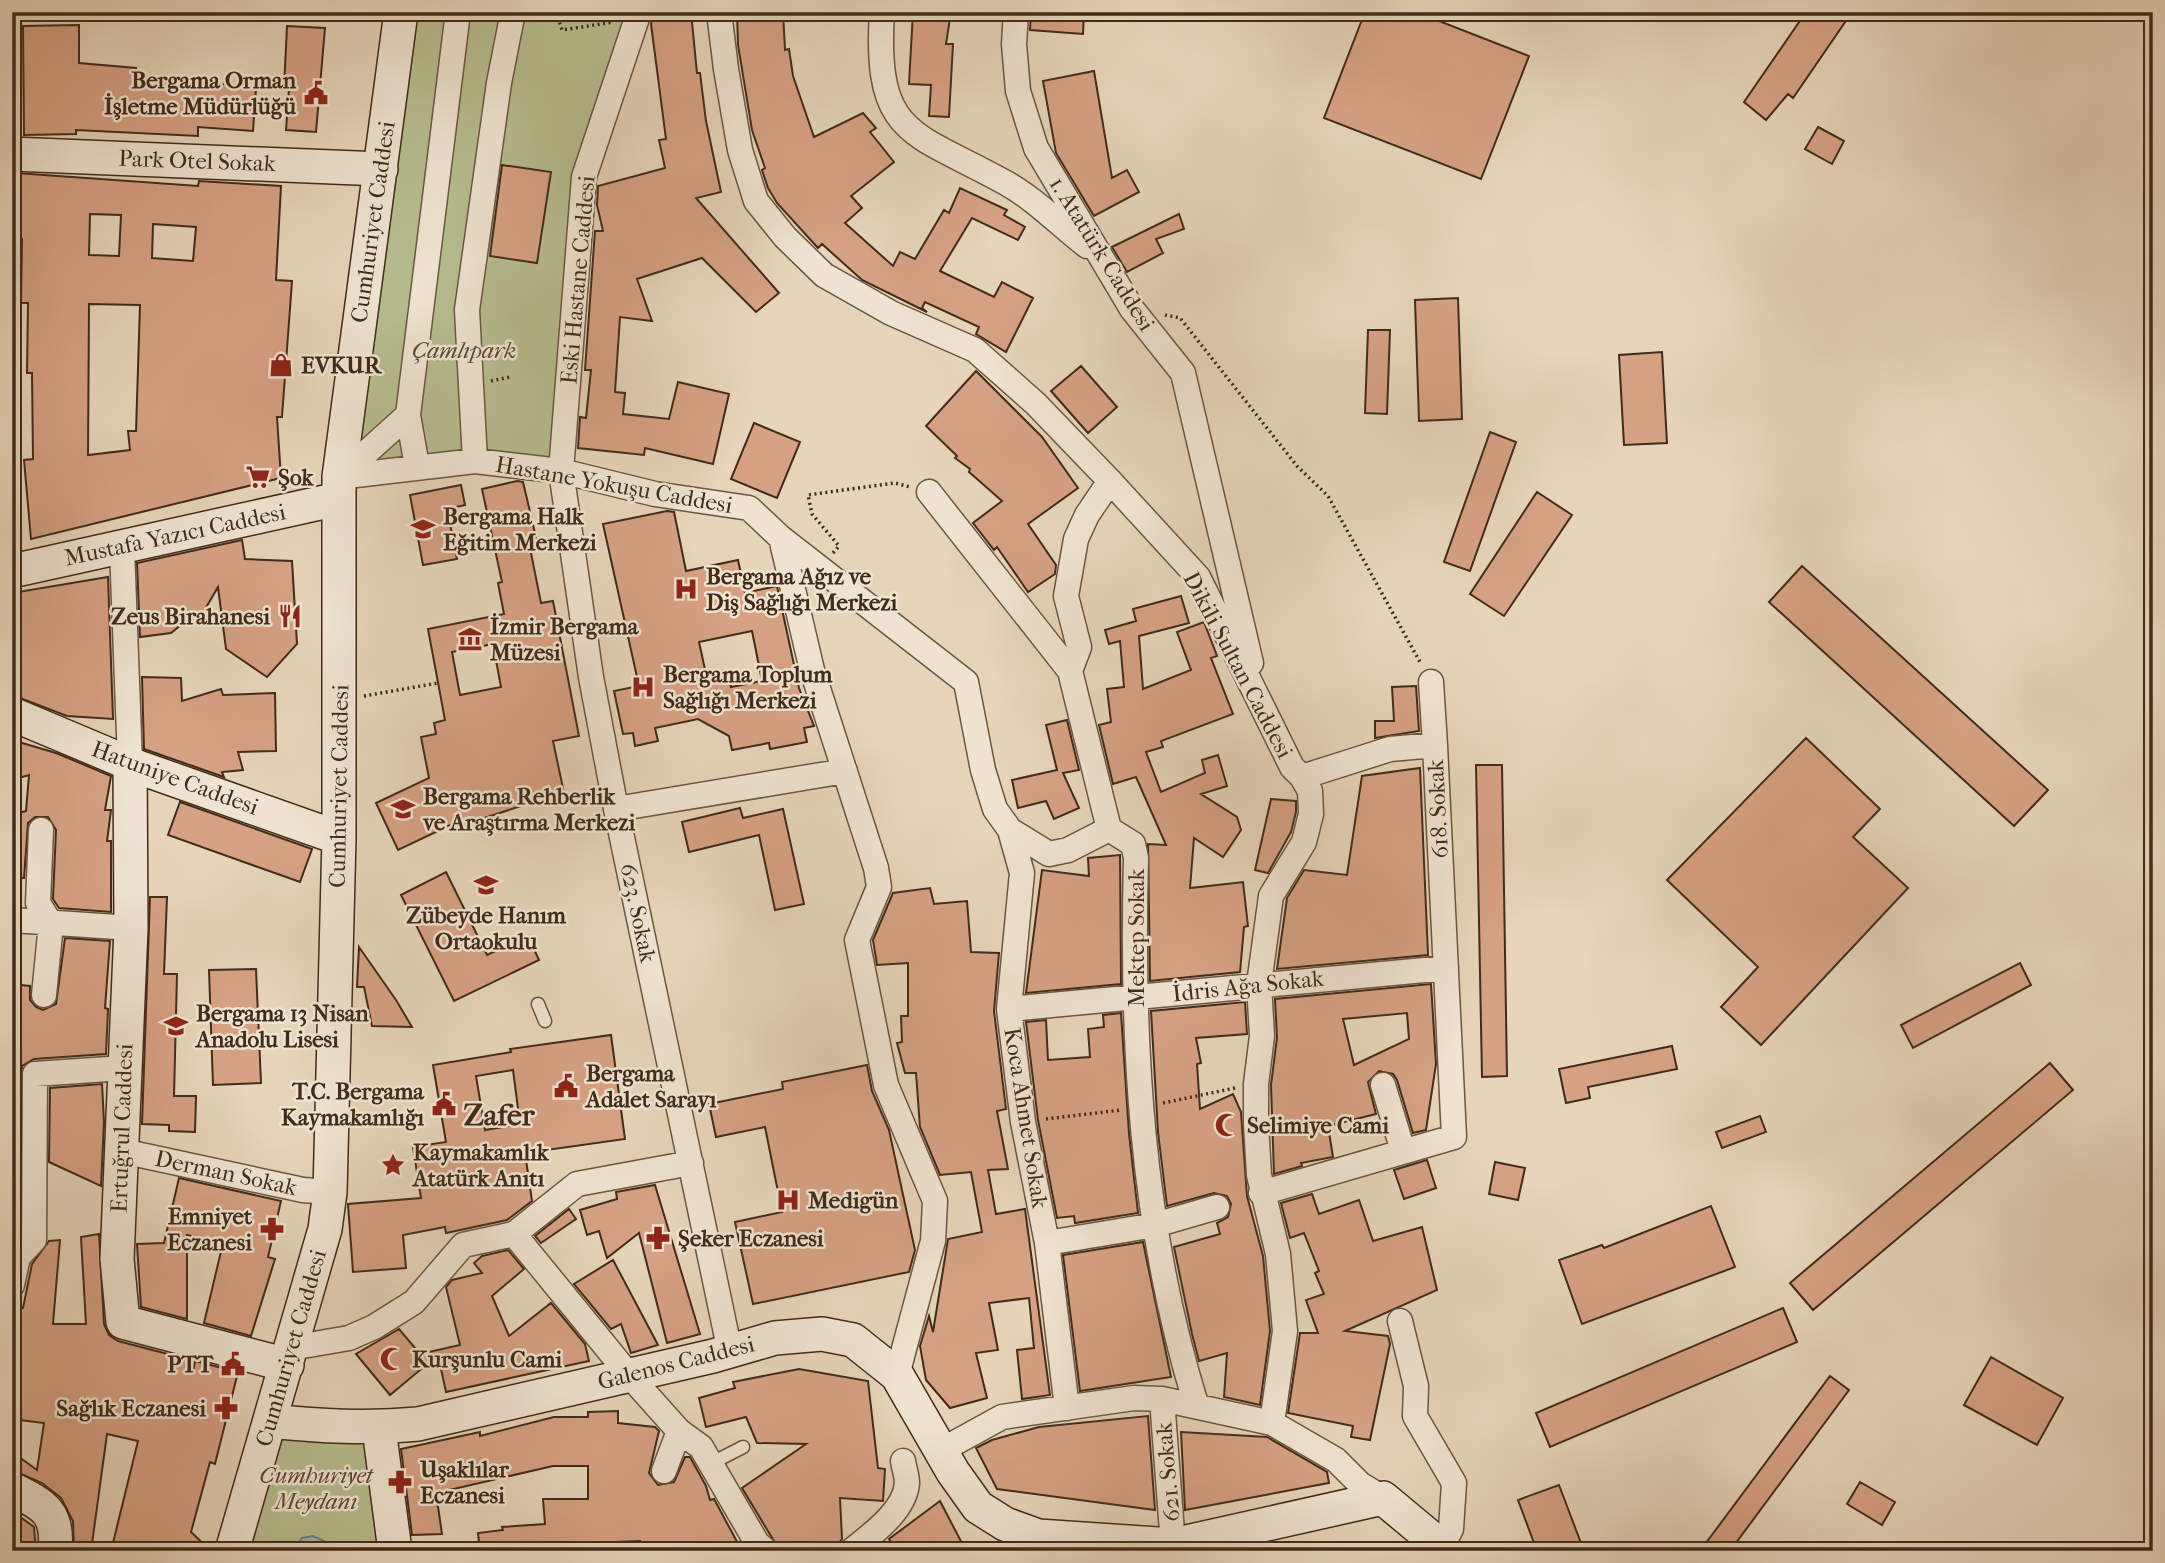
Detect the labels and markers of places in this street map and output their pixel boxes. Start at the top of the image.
place label: Bergama Orman İşletme Müdürlüğü [104,67,297,120]
public building icon: Bergama Orman İşletme Müdürlüğü [302,79,330,107]
shop icon: EVKUR [267,351,295,379]
place label: EVKUR [301,352,382,379]
supermarket icon: Şok [244,463,272,491]
place label: Şok [278,464,314,491]
place label: Bergama Halk Eğitim Merkezi [443,503,597,556]
school or university icon: Bergama Halk Eğitim Merkezi [409,515,437,543]
place label: Bergama Ağız ve Diş Sağlığı Merkezi [706,563,898,616]
hospital icon: Bergama Ağız ve Diş Sağlığı Merkezi [672,575,700,603]
restaurant icon: Zeus Birahanesi [276,602,304,630]
place label: Zeus Birahanesi [111,603,270,630]
place label: İzmir Bergama Müzesi [490,612,640,666]
museum icon: İzmir Bergama Müzesi [456,625,484,653]
place label: Bergama Toplum Sağlığı Merkezi [663,661,833,714]
hospital icon: Bergama Toplum Sağlığı Merkezi [629,673,657,701]
place label: Bergama Rehberlik ve Araştırma Merkezi [422,783,635,836]
school or university icon: Bergama Rehberlik ve Araştırma Merkezi [389,795,417,823]
school or university icon: Zübeyde Hanım Ortaokulu [472,871,500,899]
place label: Zübeyde Hanım Ortaokulu [406,902,567,955]
place label: Bergama 13 Nisan Anadolu Lisesi [194,1000,369,1053]
school or university icon: Bergama 13 Nisan Anadolu Lisesi [162,1012,190,1040]
place label: Bergama Adalet Sarayı [584,1060,717,1113]
public building icon: Bergama Adalet Sarayı [552,1072,580,1100]
place label: T.C. Bergama Kaymakamlığı [281,1078,425,1131]
public building icon: T.C. Bergama Kaymakamlığı [430,1090,458,1118]
mosque icon: Selimiye Cami [1213,1111,1241,1139]
place label: Selimiye Cami [1247,1112,1389,1139]
place label: Kaymakamlık Atatürk Anıtı [411,1139,550,1192]
place icon: Kaymakamlık Atatürk Anıtı [379,1151,407,1179]
hospital icon: Medigün [774,1186,802,1214]
place label: Medigün [808,1187,899,1214]
place label: Emniyet Eczanesi [167,1203,253,1256]
pharmacy icon: Emniyet Eczanesi [258,1215,286,1243]
pharmacy icon: Şeker Eczanesi [644,1224,672,1252]
place label: Şeker Eczanesi [678,1225,824,1252]
mosque icon: Kurşunlu Cami [378,1345,406,1373]
place label: Kurşunlu Cami [412,1346,562,1373]
public building icon: PTT [219,1350,247,1378]
place label: PTT [167,1351,214,1378]
pharmacy icon: Sağlık Eczanesi [212,1394,240,1422]
place label: Sağlık Eczanesi [56,1395,206,1422]
place label: Uşaklılar Eczanesi [419,1456,510,1509]
pharmacy icon: Uşaklılar Eczanesi [386,1468,414,1496]

